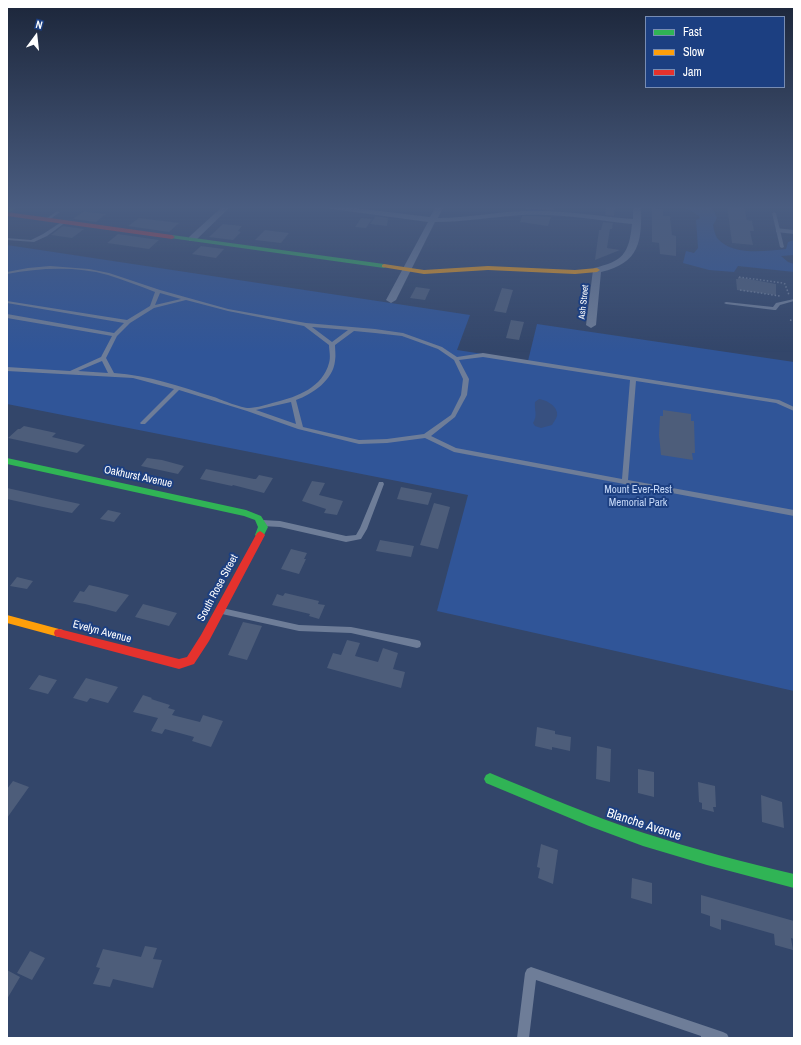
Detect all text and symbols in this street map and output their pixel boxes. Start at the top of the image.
north arrow [16,16,56,56]
legend [645,16,785,88]
text: N [34,17,44,32]
text: Fast [683,24,702,40]
text: Slow [683,44,704,60]
text: Jam [683,64,702,80]
street label: Ash Street [577,284,591,320]
street label: Oakhurst Avenue [103,463,173,491]
park label: Mount Ever-Rest Memorial Park [604,483,672,509]
street label: South Rose Street [195,552,241,624]
street label: Evelyn Avenue [71,618,133,646]
street label: Blanche Avenue [605,806,683,844]

